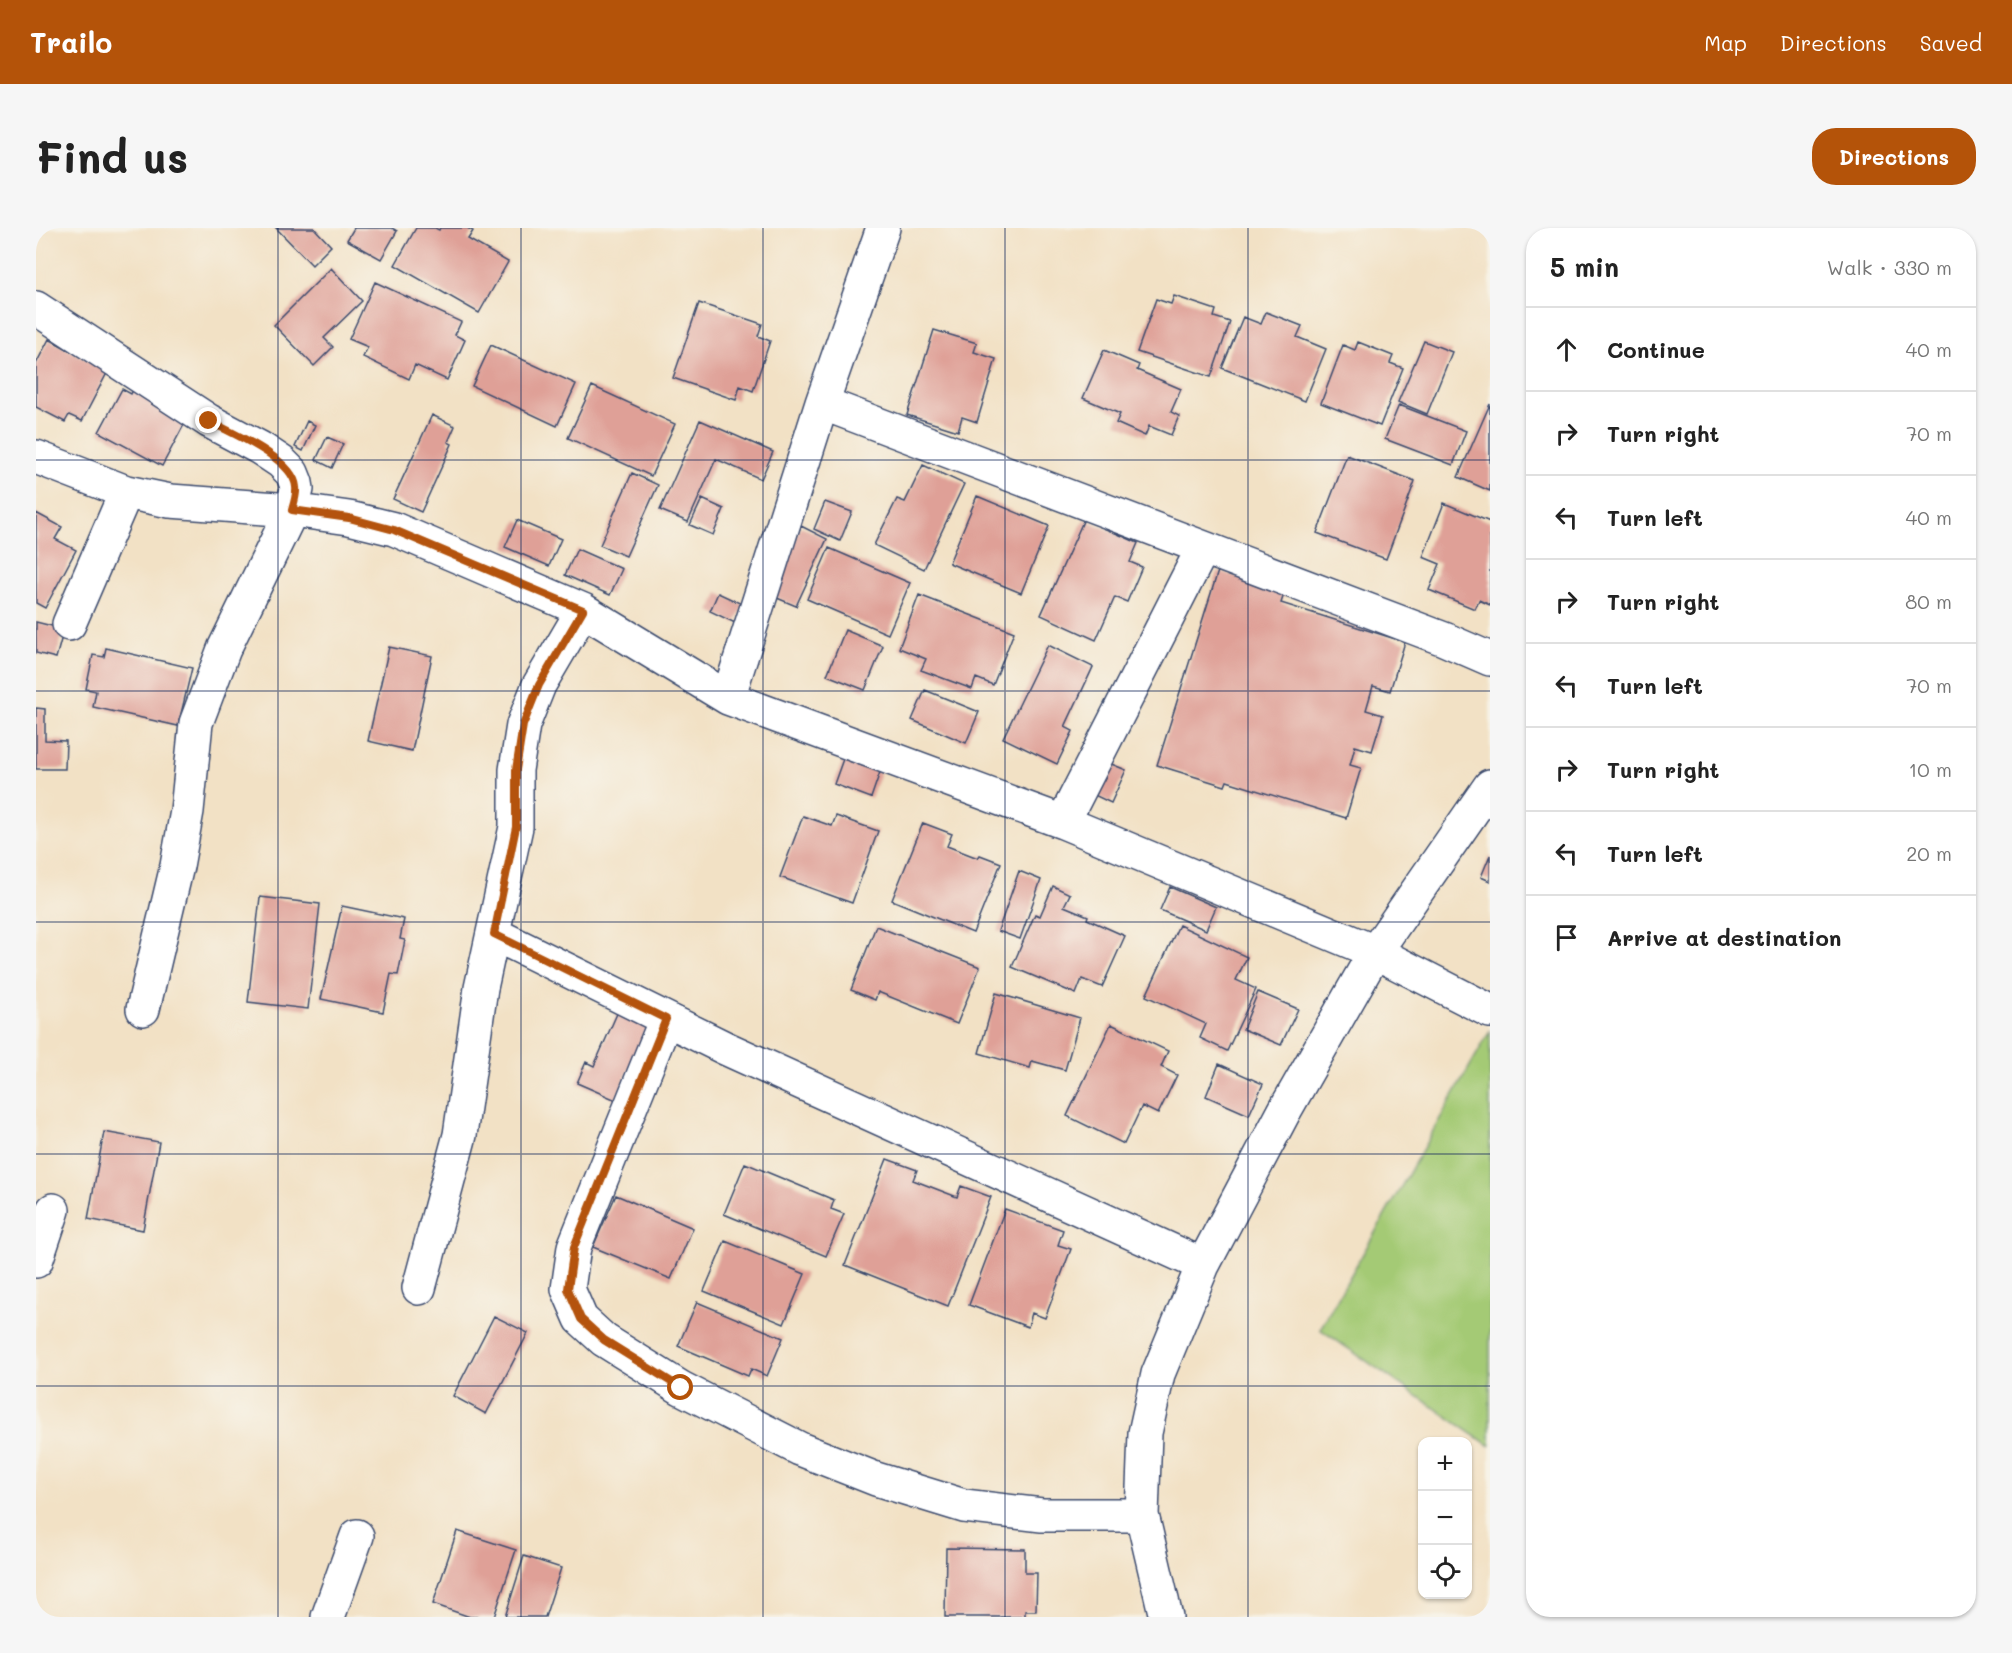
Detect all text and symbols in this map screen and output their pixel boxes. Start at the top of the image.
text: Trailo [30,24,112,60]
text: Map [1704,29,1747,56]
text: Directions [1780,29,1887,56]
text: Saved [1920,29,1982,56]
button: Directions [1812,128,1976,185]
text: Find us [36,129,188,184]
text: 5 min [1550,250,1619,284]
text: Walk · 330 m [1827,254,1952,280]
icon: ahead [1550,333,1583,366]
text: Continue [1607,335,1705,364]
text: 40 m [1906,336,1952,362]
route end [195,407,221,433]
icon: right [1550,417,1583,450]
text: Turn right [1607,419,1719,448]
text: 70 m [1906,420,1952,446]
icon: left [1550,501,1583,534]
text: Turn left [1607,503,1703,532]
text: 40 m [1906,504,1952,530]
icon: right [1550,585,1583,618]
text: Turn right [1607,587,1719,616]
text: 80 m [1905,588,1952,614]
icon: left [1550,669,1583,702]
text: Turn left [1607,671,1703,700]
text: 70 m [1906,672,1952,698]
icon: right [1550,753,1583,786]
text: Turn right [1607,755,1719,784]
text: 10 m [1908,756,1952,782]
icon: left [1550,837,1583,870]
text: Turn left [1607,839,1703,868]
text: 20 m [1906,840,1952,866]
icon: arrive [1550,921,1583,954]
text: Arrive at destination [1607,923,1842,952]
route start [667,1374,693,1400]
map controls [1418,1437,1472,1599]
button: + [1418,1437,1472,1491]
button: − [1418,1491,1472,1545]
button: locate [1418,1545,1472,1599]

